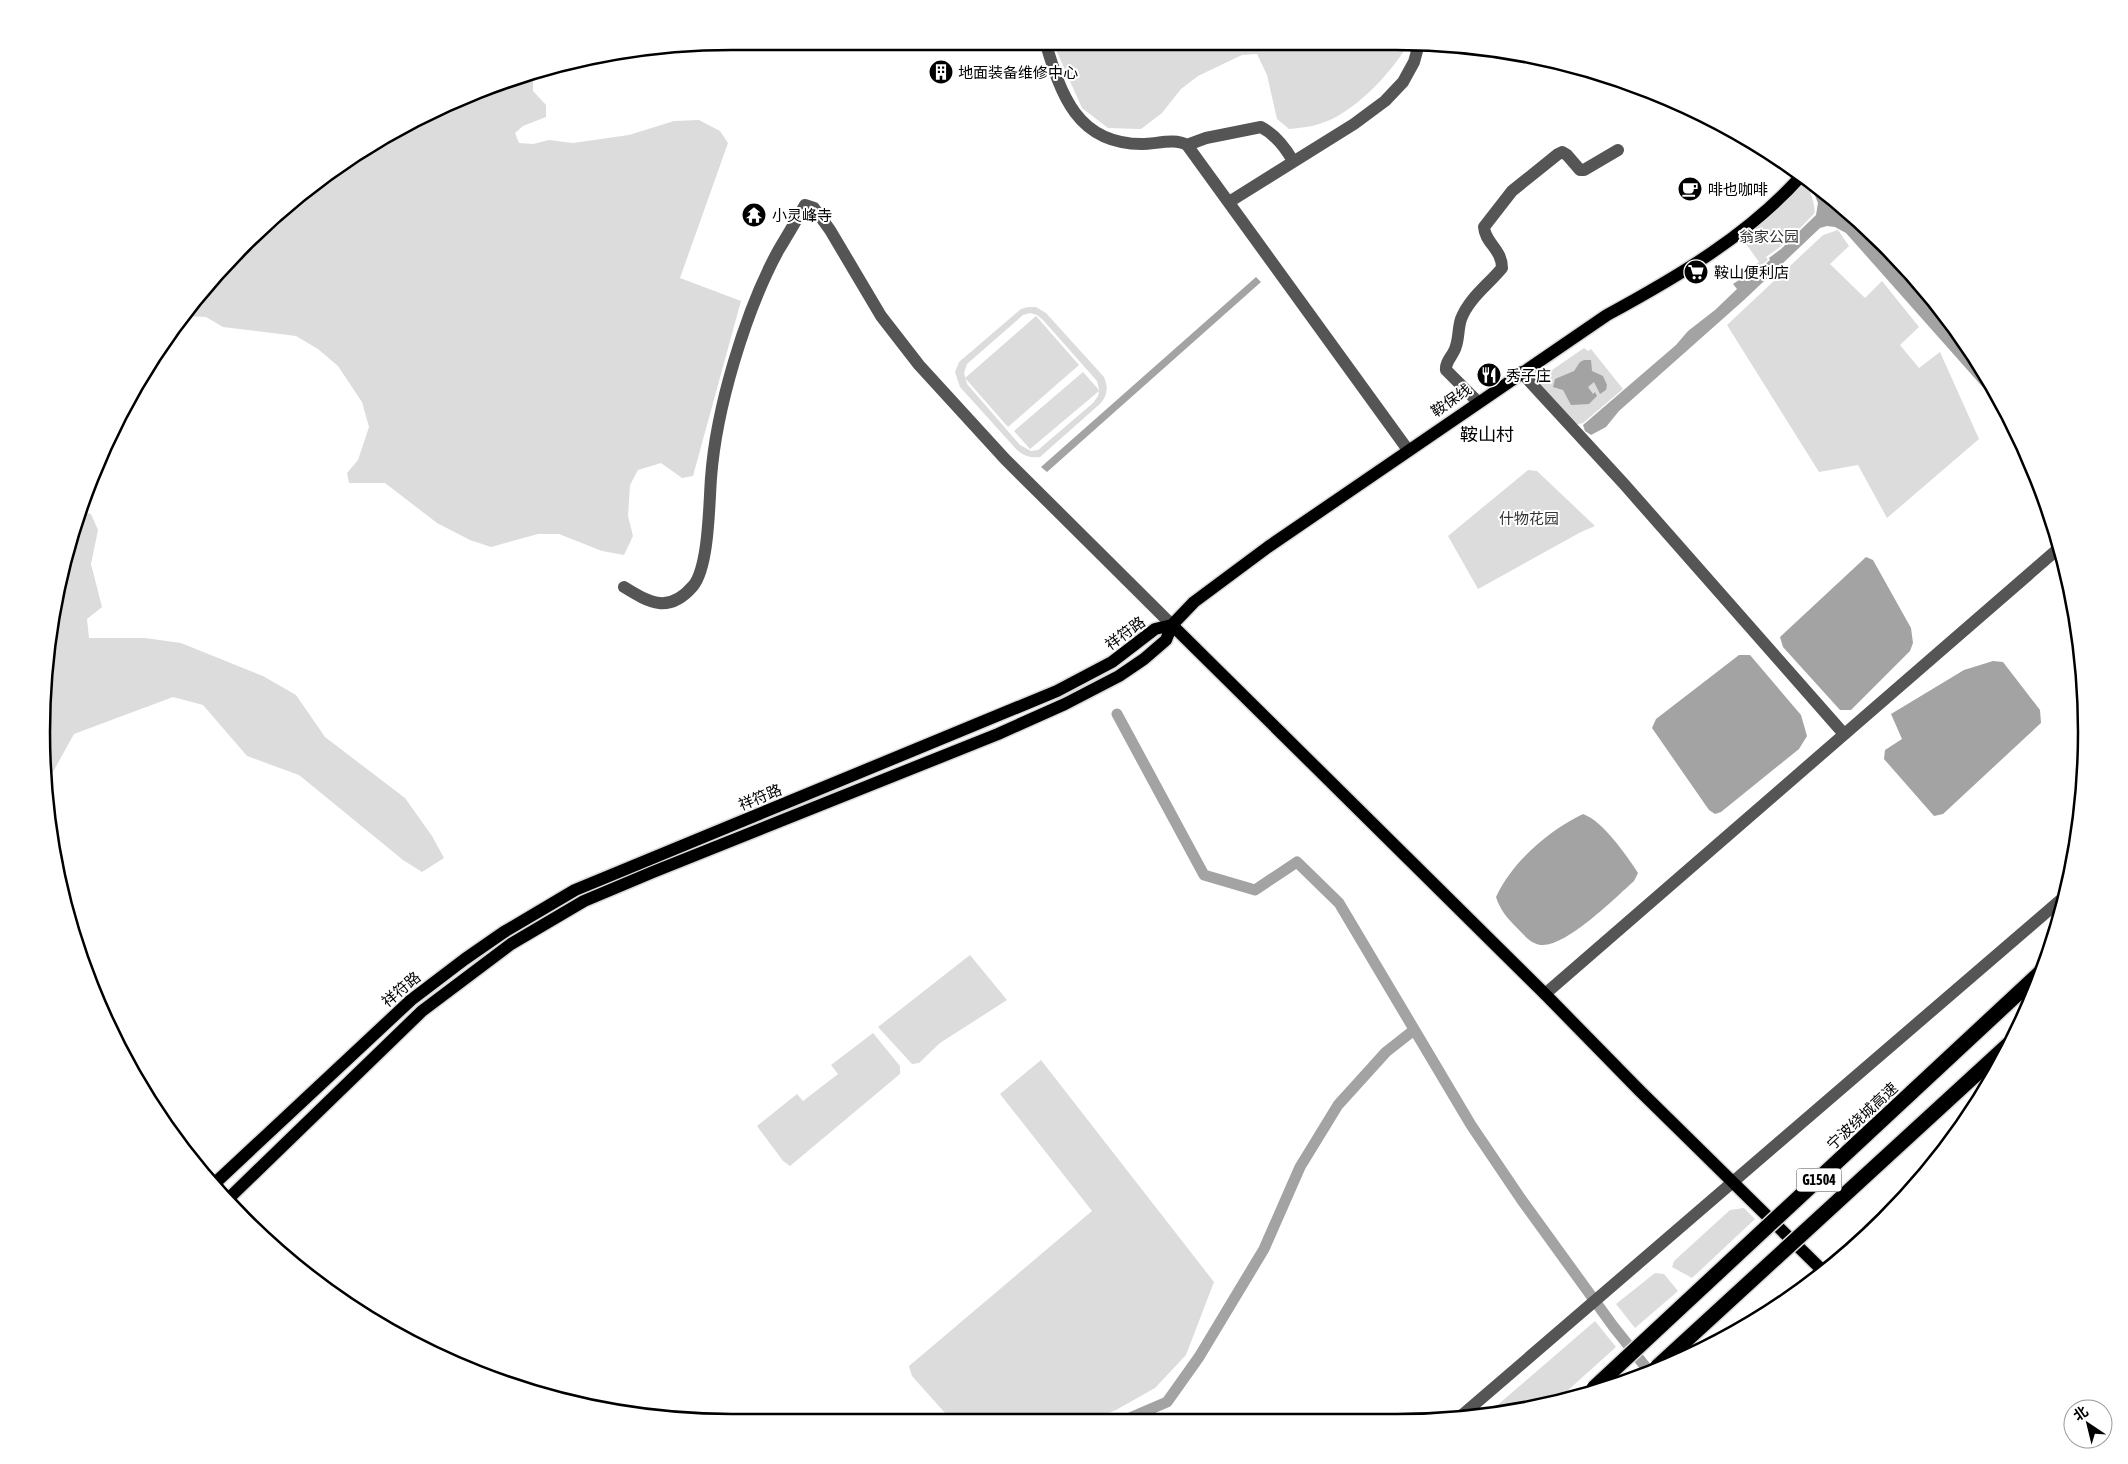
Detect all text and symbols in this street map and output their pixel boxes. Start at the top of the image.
building icon: 地面装备维修中心 [928,59,954,85]
place label: 地面装备维修中心 [958,64,1078,81]
cafe icon: 啡也咖啡 [1677,176,1703,202]
place label: 啡也咖啡 [1708,181,1768,198]
temple icon: 小灵峰寺 [741,202,767,228]
place label: 小灵峰寺 [772,207,832,224]
park label: 翁家公园 [1739,228,1799,245]
supermarket icon: 鞍山便利店 [1683,259,1709,285]
place label: 鞍山便利店 [1714,264,1789,281]
restaurant icon: 秀子庄 [1476,362,1502,388]
place label: 秀子庄 [1506,367,1551,384]
street label: 鞍保线 [1428,380,1474,420]
district label: 鞍山村 [1460,424,1514,445]
park label: 什物花园 [1499,510,1559,527]
street label: 祥符路 [1102,613,1148,653]
street label: 祥符路 [736,781,784,813]
street label: 祥符路 [378,968,424,1010]
street label: 宁波绕城高速 [1823,1079,1901,1153]
road number: G1504 [1796,1168,1842,1192]
north arrow [2063,1399,2113,1449]
text: 北 [2070,1403,2091,1424]

